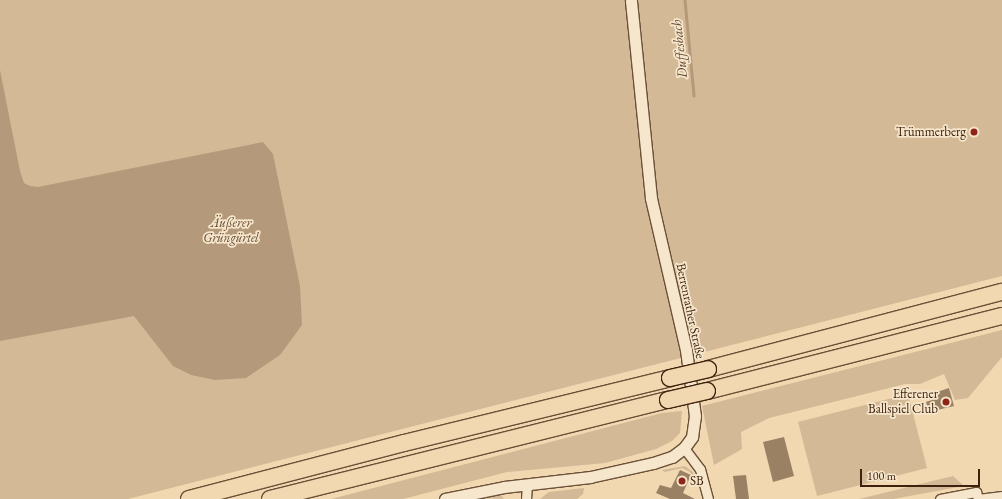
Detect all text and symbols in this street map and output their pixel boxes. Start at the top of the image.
water label: Duffesbach [668,19,690,79]
place label: Trümmerberg [896,124,966,140]
marker: Trümmerberg [969,127,979,137]
park label: Äußerer Grüngürtel [203,216,259,247]
street label: Berrenrather Straße [672,262,708,360]
place label: Efferener Ballspiel Club [868,387,938,418]
marker: Efferener Ballspiel Club [941,397,951,407]
scale bar [862,461,982,487]
text: 100 m [867,468,896,484]
place label: SB [690,473,704,489]
marker: SB [677,476,687,486]

